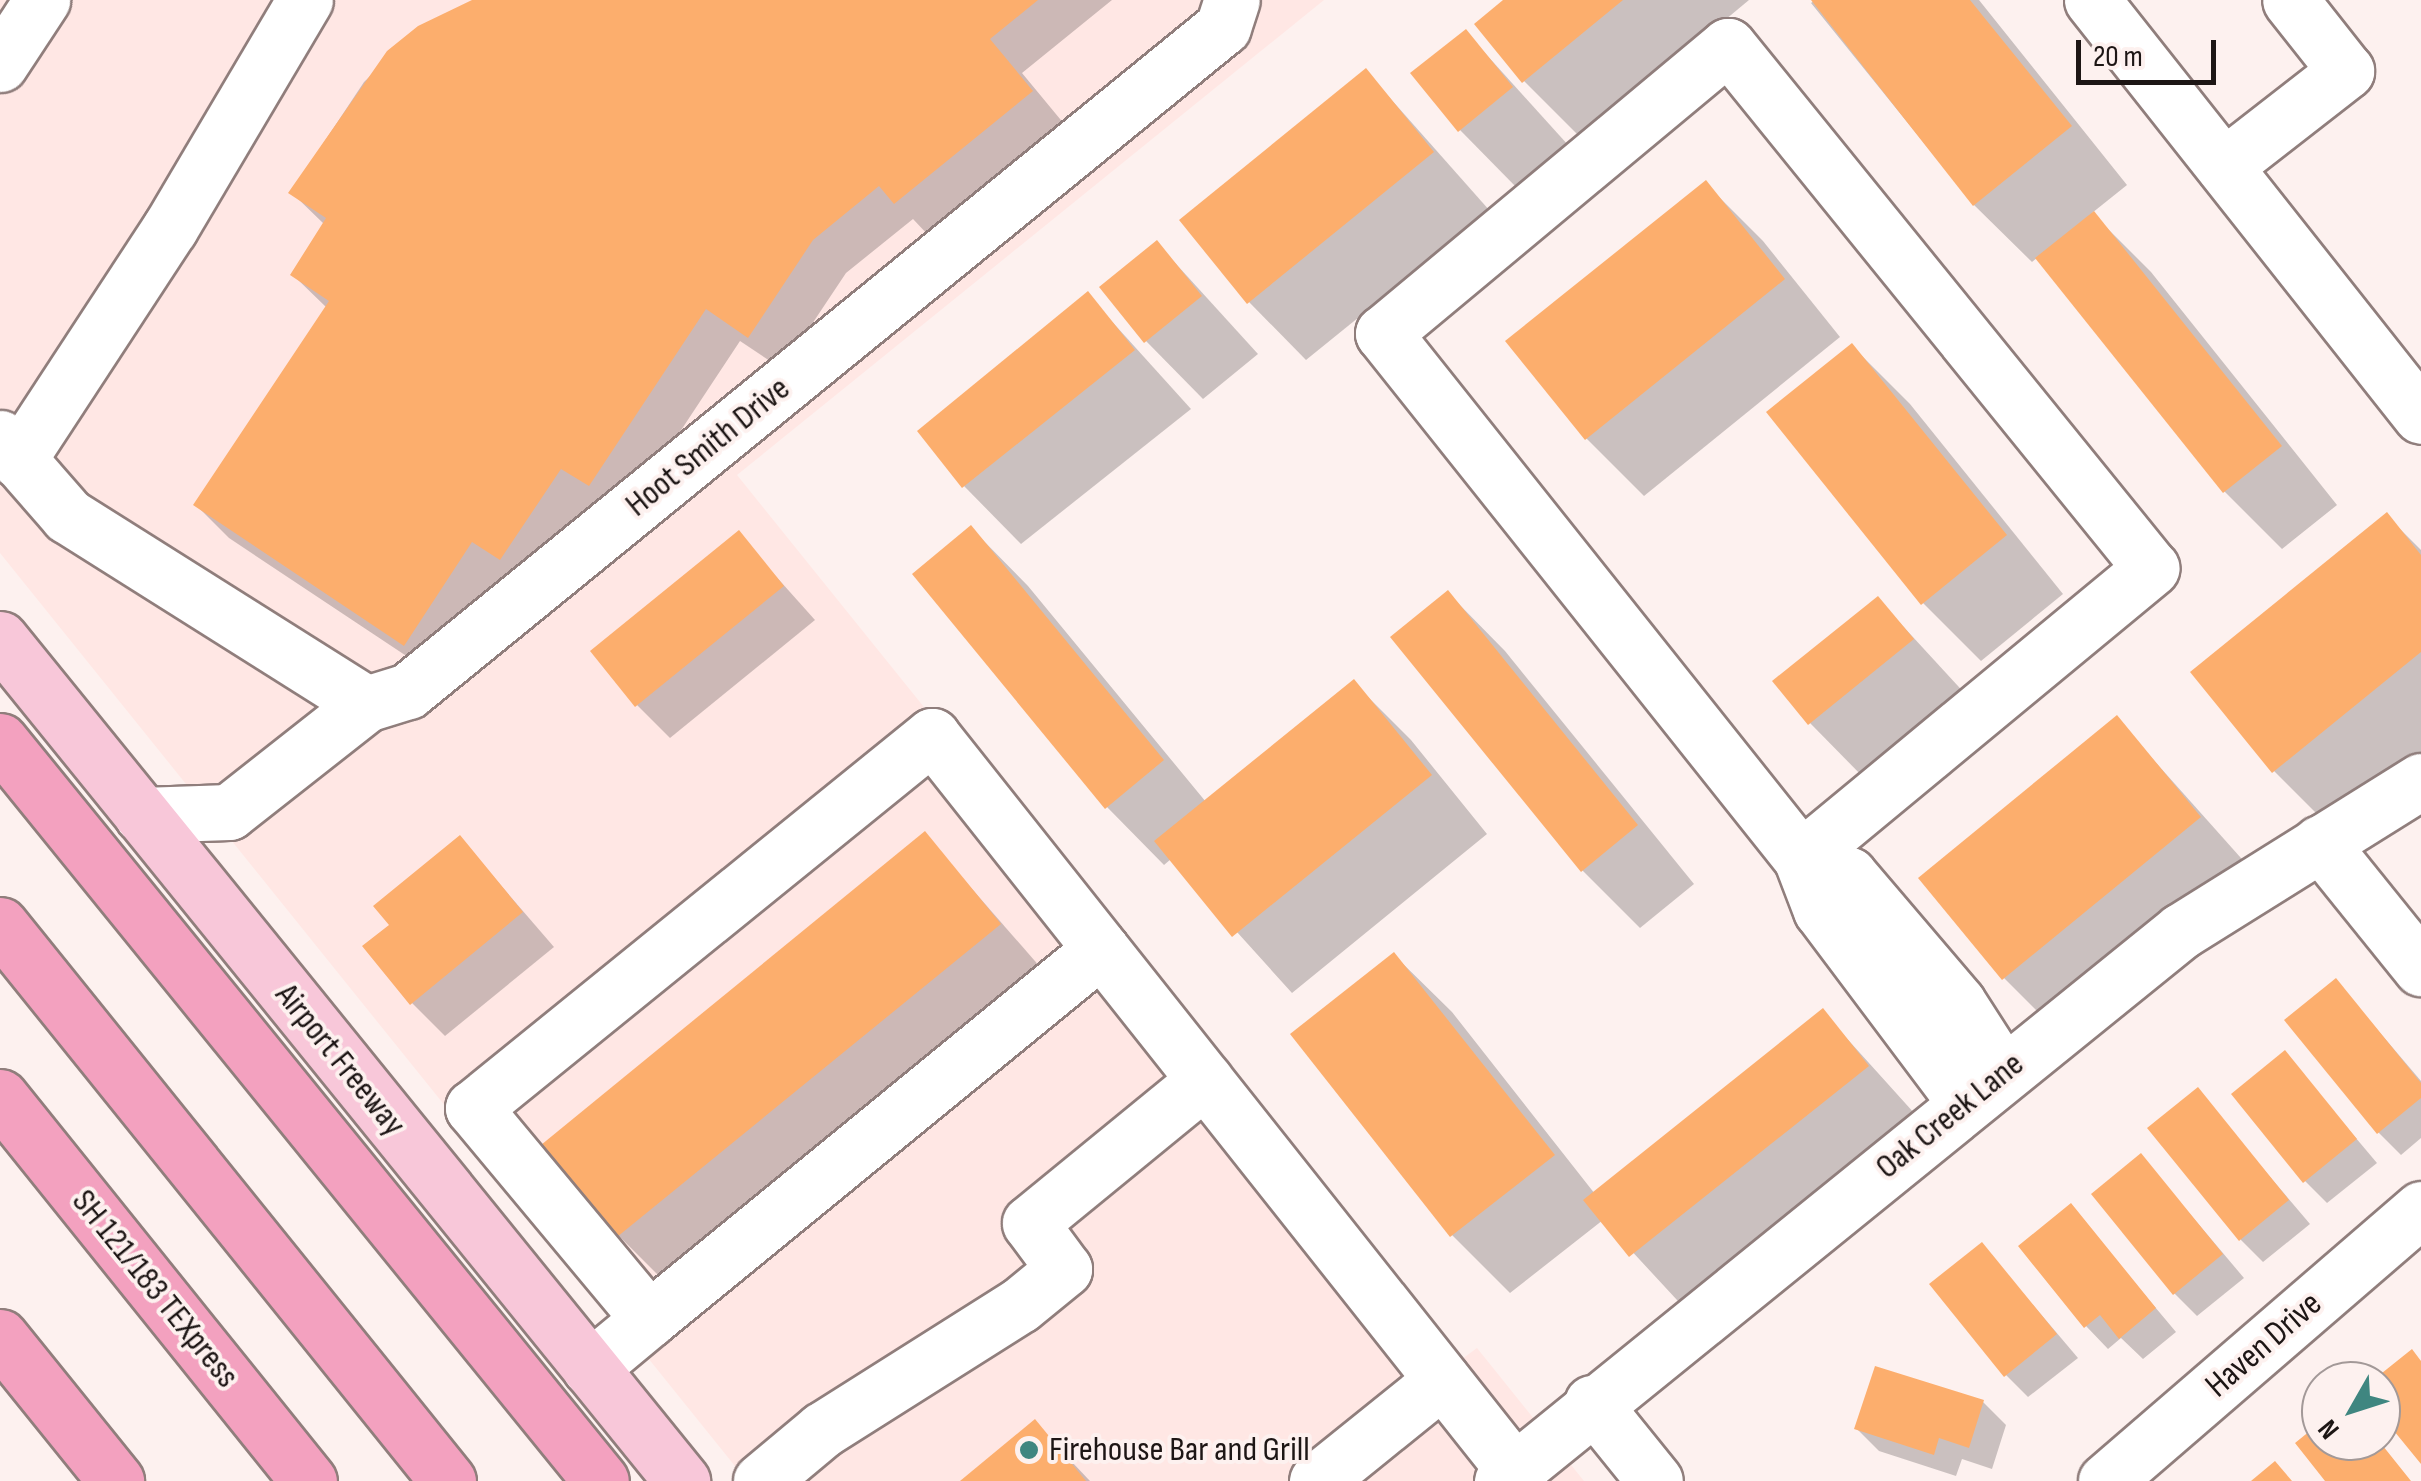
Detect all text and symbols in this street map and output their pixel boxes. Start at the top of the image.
scale bar [2081,20,2221,82]
text: 20 m [2093,39,2143,75]
street label: Hoot Smith Drive [617,368,799,526]
street label: Airport Freeway [266,975,414,1145]
street label: Oak Creek Lane [1868,1044,2032,1188]
street label: SH 121/183 TEXpress [62,1182,248,1396]
street label: Haven Drive [2197,1283,2331,1407]
north arrow [2301,1361,2401,1461]
text: N [2311,1413,2346,1445]
place label: Firehouse Bar and Grill [1049,1429,1310,1471]
marker: Firehouse Bar and Grill [1018,1439,1040,1461]

